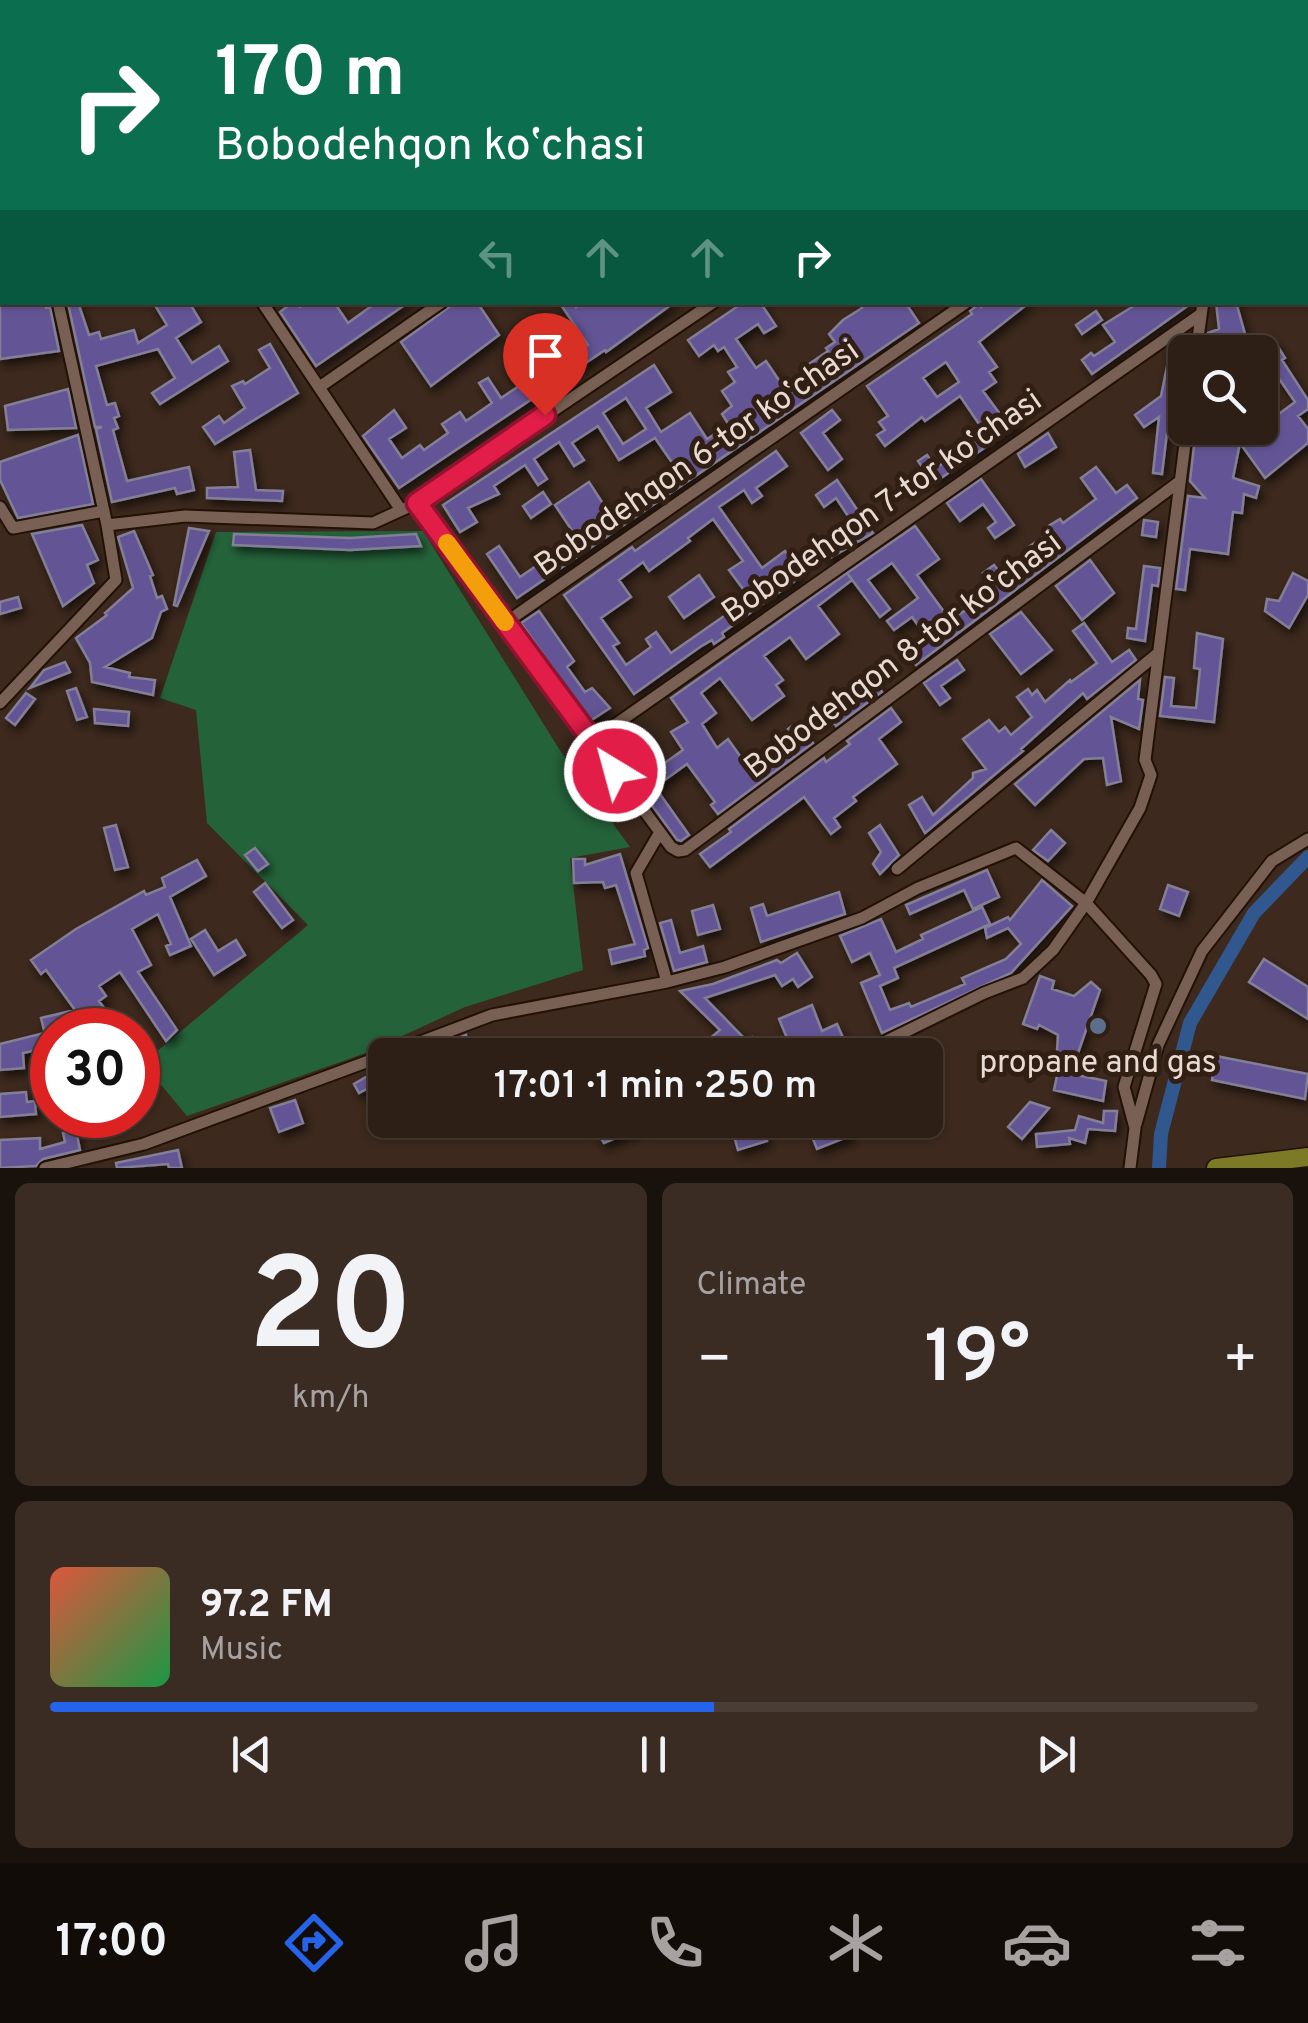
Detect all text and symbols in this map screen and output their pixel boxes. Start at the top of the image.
text: 170 m [215,32,405,121]
icon: right [50,40,180,170]
text: Bobodehqon koʼchasi [215,119,645,176]
icon: left [470,230,525,285]
icon: ahead [575,230,630,285]
icon: ahead [680,230,735,285]
icon: right [785,230,840,285]
pin [503,313,588,416]
icon: arrive [518,328,573,383]
street label: Bobodehqon 6-tor koʼchasi [528,332,868,587]
map controls [1168,335,1278,445]
button: search [1168,335,1278,445]
street label: Bobodehqon 7-tor koʼchasi [715,382,1051,633]
street label: Bobodehqon 8-tor koʼchasi [737,524,1070,789]
position arrow [563,719,667,823]
speed limit sign: 30 [30,1008,160,1138]
marker: propane and gas [1087,1015,1109,1037]
place label: propane and gas [979,1044,1217,1084]
text: 17:01 · 1 min · 250 m [494,1063,817,1112]
text: 20 [248,1231,413,1396]
text: Climate [697,1266,806,1306]
text: 19° [924,1314,1030,1409]
text: − [697,1327,732,1397]
text: + [1223,1327,1258,1397]
text: km/h [292,1379,370,1419]
text: 97.2 FM [200,1582,333,1631]
text: Music [200,1631,283,1671]
icon: previous [224,1727,279,1782]
icon: pause [626,1727,681,1782]
icon: next [1029,1727,1084,1782]
icon: directions [279,1908,349,1978]
icon: music [459,1908,529,1978]
icon: phone [640,1908,710,1978]
icon: climate [821,1908,891,1978]
icon: car [1002,1908,1072,1978]
icon: filters [1183,1908,1253,1978]
text: 17:00 [55,1915,168,1972]

